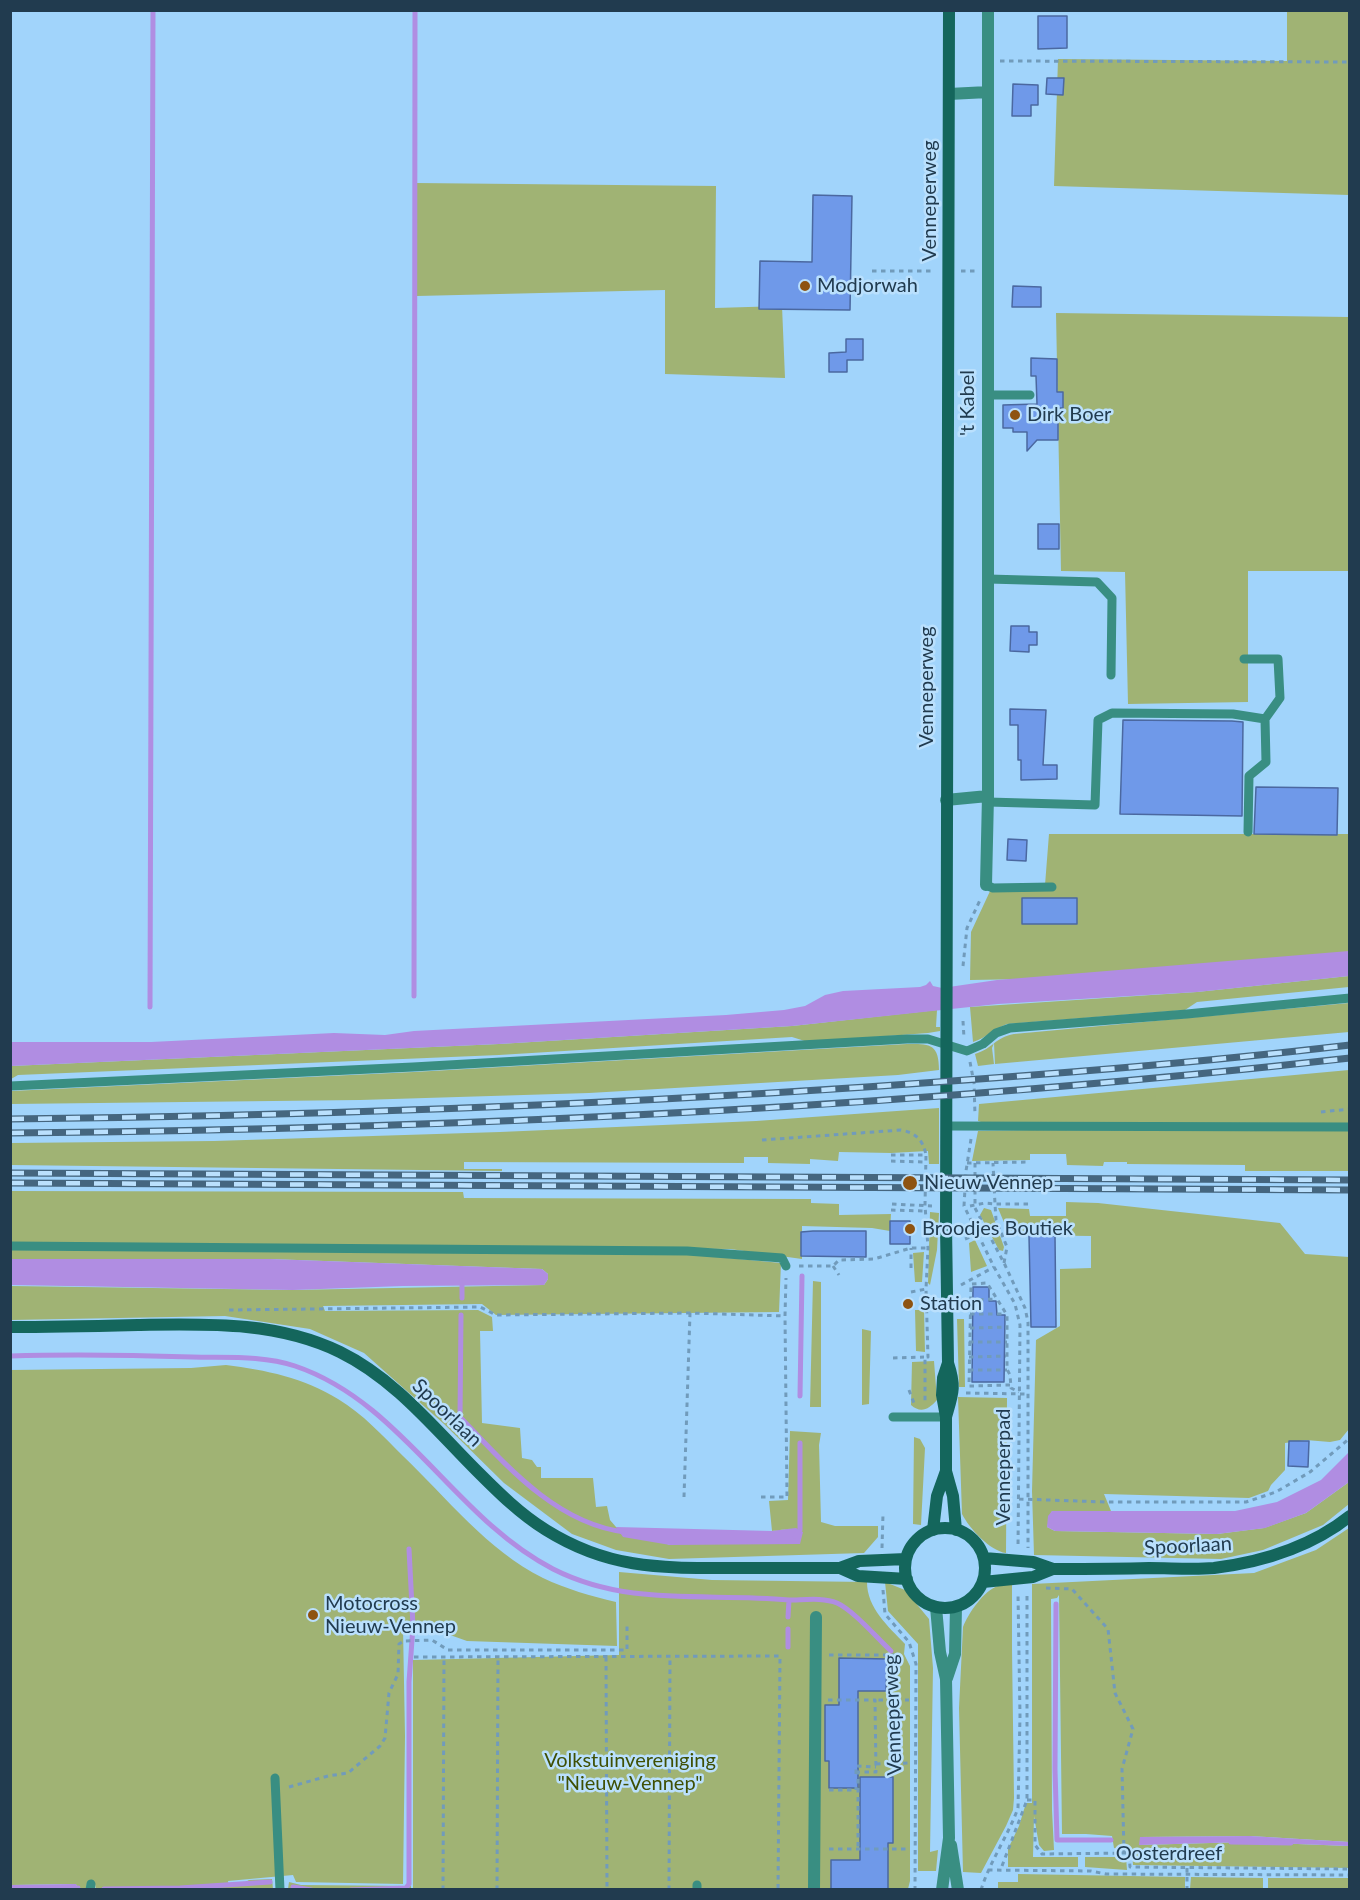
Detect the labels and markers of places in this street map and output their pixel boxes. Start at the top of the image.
place label: Modjorwah [817,274,918,298]
marker: Modjorwah [798,279,812,293]
place label: Dirk Boer [1027,403,1111,427]
marker: Dirk Boer [1008,408,1022,422]
place label: Nieuw Vennep [924,1171,1053,1195]
marker: Nieuw Vennep [901,1174,919,1192]
place label: Broodjes Boutiek [922,1217,1073,1241]
marker: Broodjes Boutiek [903,1222,917,1236]
place label: Station [920,1292,982,1316]
marker: Station [901,1297,915,1311]
place label: Motocross Nieuw-Vennep [325,1592,456,1639]
marker: Motocross Nieuw-Vennep [306,1608,320,1622]

